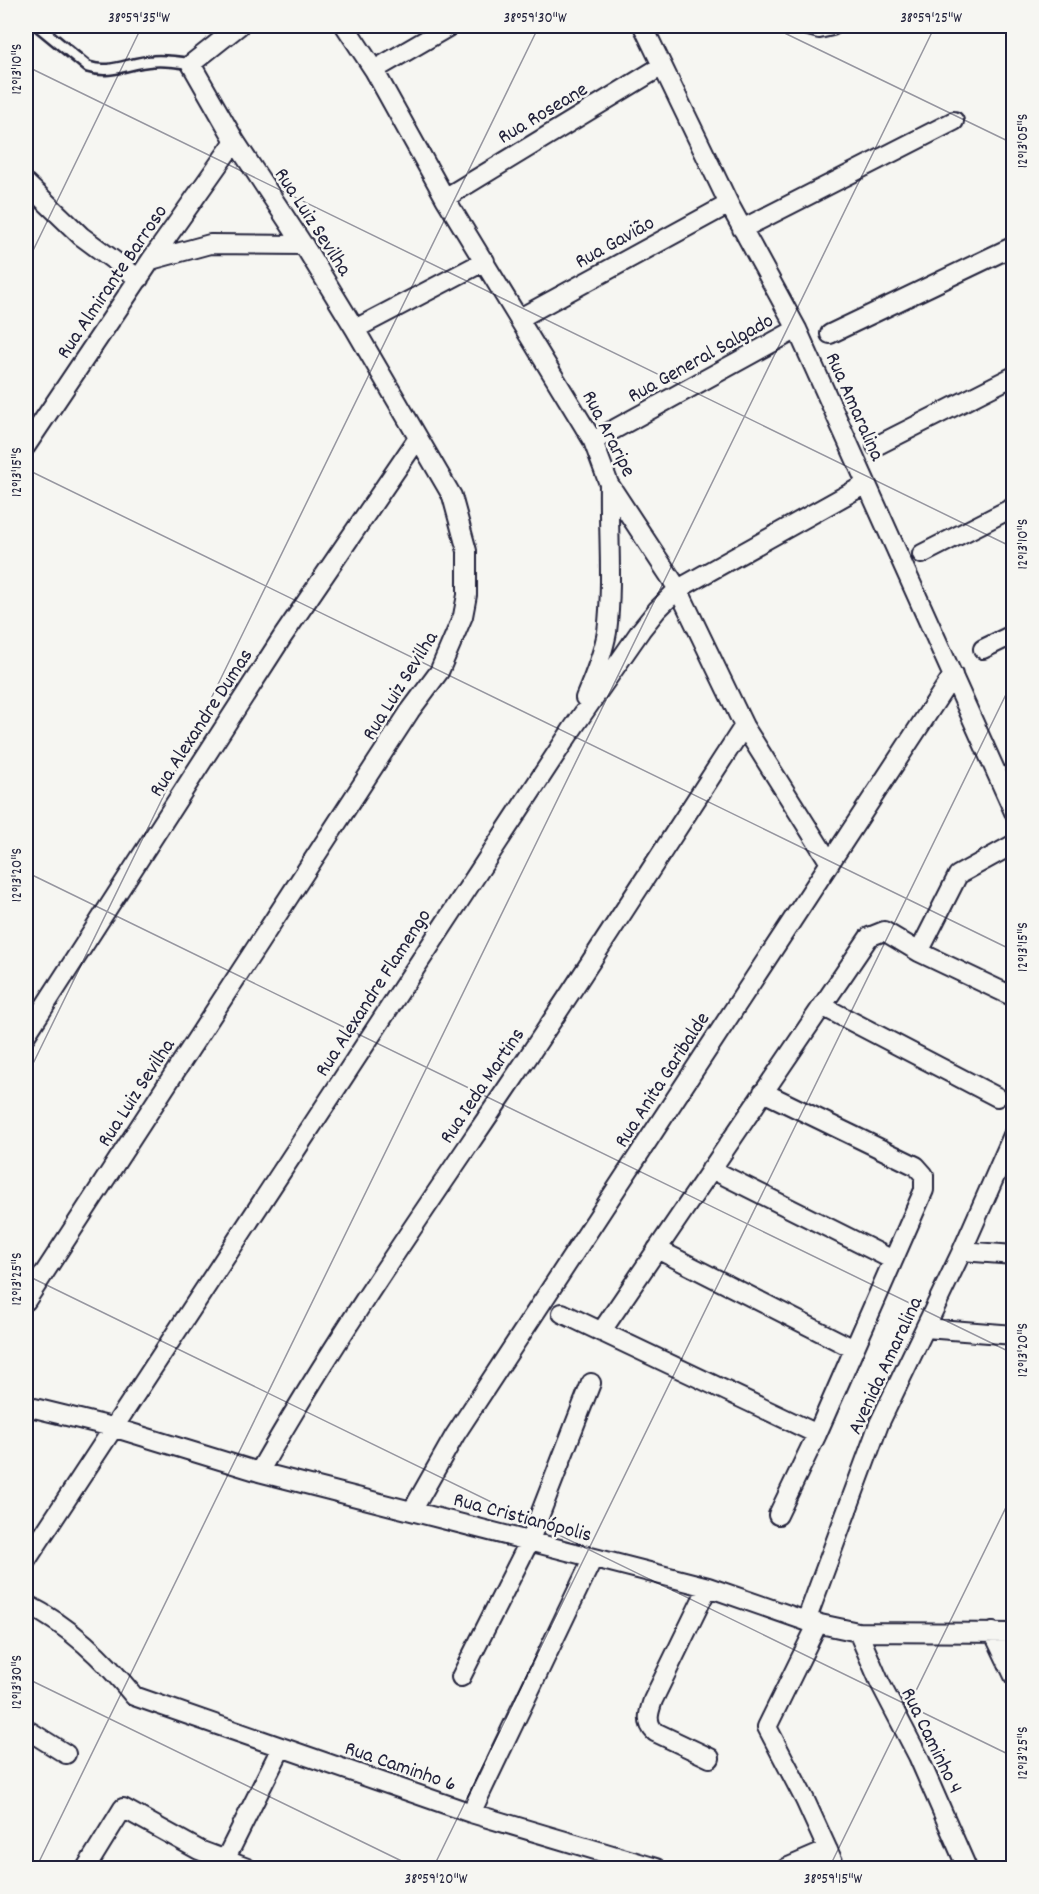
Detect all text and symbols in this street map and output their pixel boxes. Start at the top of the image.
text: 38°59'35"W [108,8,170,30]
text: 38°59'30"W [503,8,567,30]
text: 38°59'25"W [900,8,962,30]
text: 12°13'10"S [7,44,29,94]
street label: Rua Roseane [493,76,594,153]
text: 12°13'05"S [1013,114,1035,168]
street label: Rua Luiz Sevilha [265,163,358,284]
street label: Rua Almirante Barroso [51,199,176,366]
street label: Rua Gavião [570,209,661,278]
street label: Rua General Salgado [623,307,780,412]
street label: Rua Amaralina [816,348,891,467]
street label: Rua Araripe [573,386,642,483]
text: 12°13'15"S [7,447,29,497]
text: 12°13'10"S [1013,519,1035,569]
street label: Rua Luiz Sevilha [356,625,448,747]
street label: Rua Alexandre Dumas [143,643,262,804]
text: 12°13'20"S [7,848,29,902]
street label: Rua Alexandre Flamengo [309,904,440,1083]
text: 12°13'15"S [1013,922,1035,972]
street label: Rua Anita Garibalde [608,1007,719,1154]
street label: Rua Ieda Martins [434,1023,533,1151]
street label: Rua Luiz Sevilha [91,1033,184,1154]
text: 12°13'25"S [7,1252,29,1306]
street label: Avenida Amaralina [842,1291,932,1440]
text: 12°13'20"S [1013,1323,1035,1377]
street label: Rua Cristianópolis [450,1486,595,1552]
text: 12°13'30"S [7,1655,29,1709]
street label: Rua Caminho 4 [892,1683,969,1799]
text: 12°13'25"S [1013,1726,1035,1780]
street label: Rua Caminho 6 [340,1735,460,1801]
text: 38°59'20"W [405,1869,468,1891]
text: 38°59'15"W [804,1869,863,1891]

